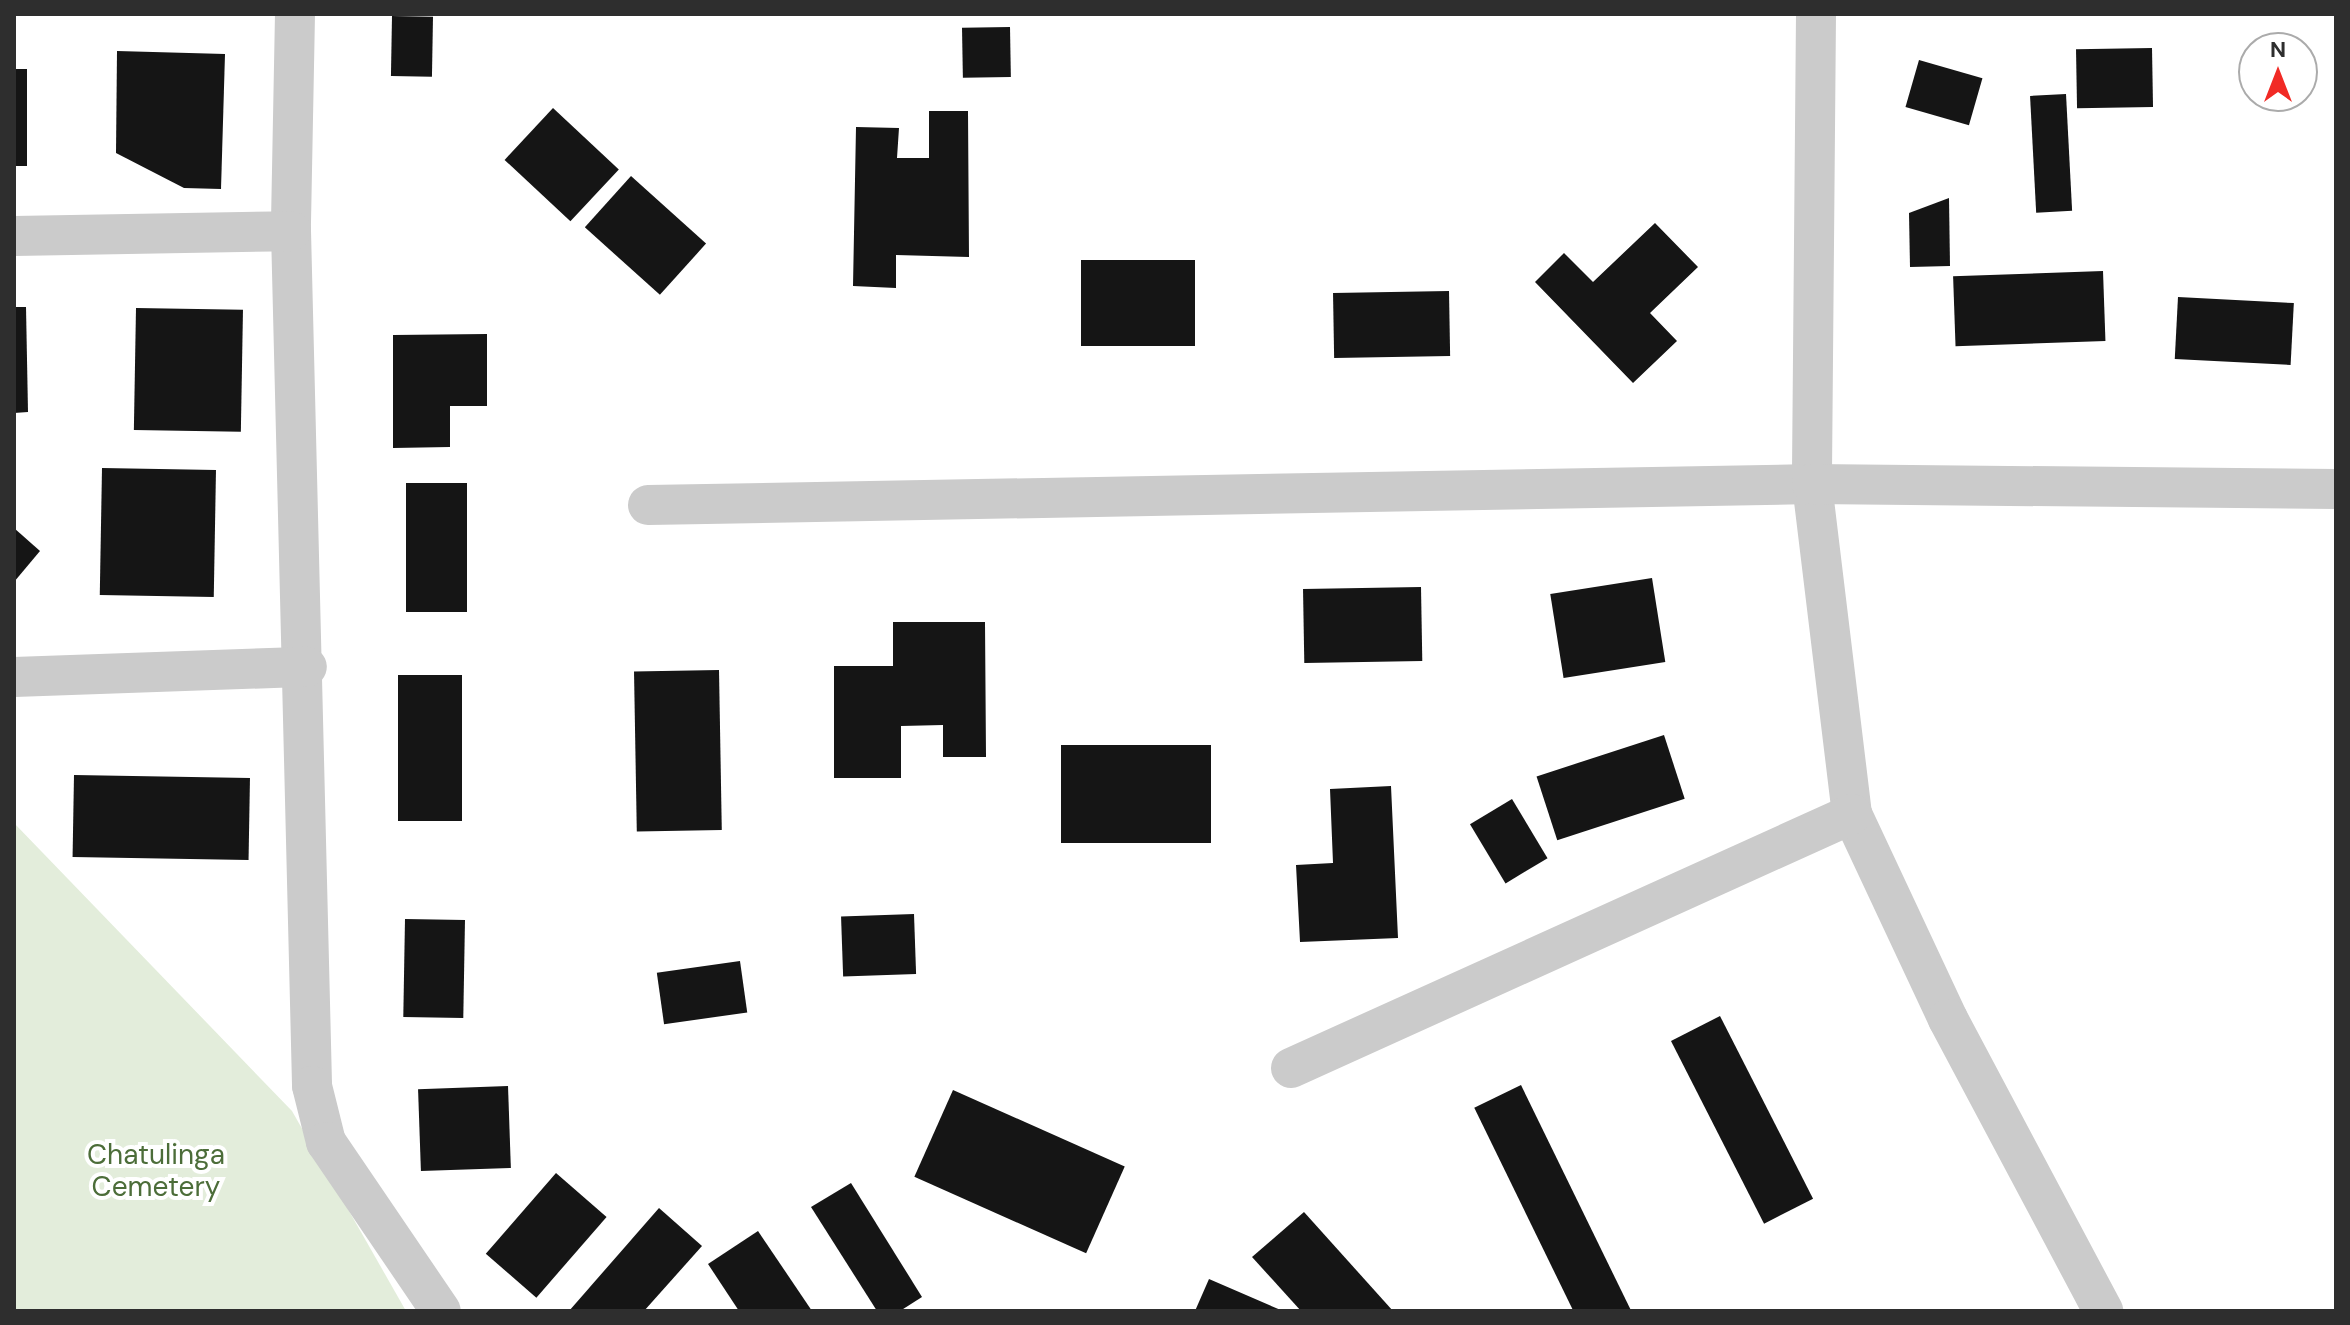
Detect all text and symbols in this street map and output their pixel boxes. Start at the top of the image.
north arrow [2238,32,2318,112]
text: N [2270,35,2286,64]
park label: Chatulinga Cemetery [87,1138,225,1204]

